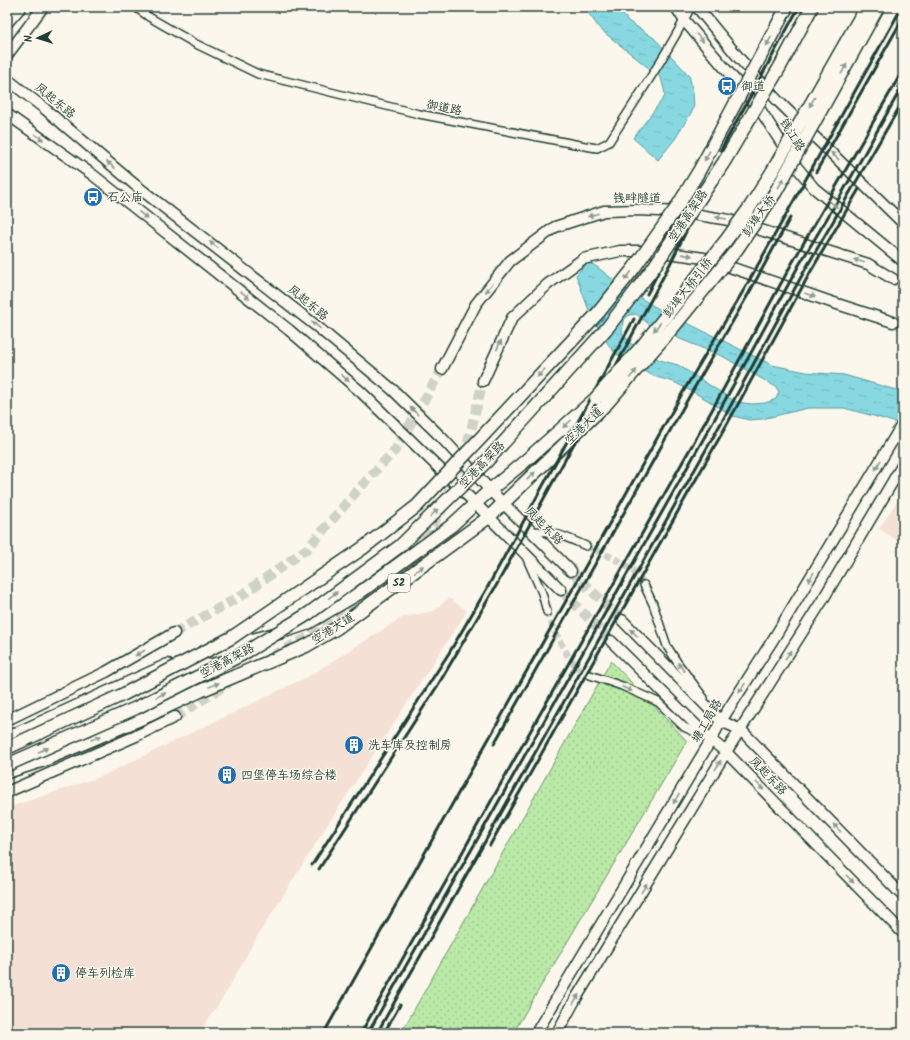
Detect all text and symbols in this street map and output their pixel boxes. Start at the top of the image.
north arrow [18,18,58,58]
one-way arrow [696,32,705,43]
text: N [20,34,38,43]
one-way arrow [765,36,772,47]
one-way arrow [841,63,847,75]
bus stop icon: 御道 [716,75,738,97]
place label: 御道 [741,77,765,96]
street label: 凤起东路 [30,79,80,123]
street label: 御道路 [425,95,463,121]
one-way arrow [808,96,815,108]
street label: 钱江路 [774,115,810,155]
one-way arrow [34,133,44,141]
one-way arrow [704,150,711,162]
one-way arrow [830,151,840,161]
one-way arrow [106,160,117,169]
one-way arrow [778,177,784,189]
bus stop icon: 石公庙 [82,186,104,208]
street label: 空港高架路 [663,186,713,246]
place label: 石公庙 [107,188,143,207]
street label: 钱畔隧道 [613,189,661,208]
street label: 彭埠大桥 [737,190,781,241]
one-way arrow [828,200,839,208]
one-way arrow [137,210,148,219]
one-way arrow [586,212,598,218]
one-way arrow [715,215,727,221]
one-way arrow [208,240,219,249]
one-way arrow [681,252,693,258]
street label: 彭埠大桥引桥 [658,253,718,322]
one-way arrow [852,258,864,264]
one-way arrow [624,271,633,281]
street label: 凤起东路 [283,281,333,325]
one-way arrow [484,282,493,293]
one-way arrow [239,291,250,300]
one-way arrow [805,292,817,298]
one-way arrow [310,321,321,329]
one-way arrow [653,322,662,333]
one-way arrow [496,340,502,351]
one-way arrow [536,368,546,378]
one-way arrow [628,369,637,379]
one-way arrow [340,374,350,383]
street label: 空港大道 [560,402,608,450]
one-way arrow [409,406,419,415]
one-way arrow [562,419,572,428]
street label: 空港高架路 [454,437,510,493]
one-way arrow [874,460,881,471]
one-way arrow [526,471,536,481]
street label: 凤起东路 [520,502,568,550]
one-way arrow [429,508,439,518]
one-way arrow [413,564,424,573]
one-way arrow [807,572,815,582]
road number: S2 [388,574,410,592]
one-way arrow [328,591,339,599]
street label: 空港大道 [308,608,358,650]
one-way arrow [629,628,639,638]
street label: 空港高架路 [196,639,258,683]
one-way arrow [134,649,146,656]
one-way arrow [784,650,792,660]
one-way arrow [677,662,685,672]
one-way arrow [209,682,220,688]
one-way arrow [739,682,746,693]
one-way arrow [621,686,633,692]
one-way arrow [155,692,167,698]
street label: 塘工局路 [687,695,727,747]
building icon: 洗车库及控制房 [343,734,365,756]
one-way arrow [90,735,101,741]
place label: 洗车库及控制房 [368,736,452,755]
one-way arrow [37,746,49,752]
street label: 凤起东路 [744,752,792,800]
one-way arrow [715,759,722,771]
building icon: 四堡停车场综合楼 [216,764,238,786]
place label: 四堡停车场综合楼 [241,766,337,785]
one-way arrow [755,781,765,791]
one-way arrow [672,793,679,805]
one-way arrow [832,823,841,833]
one-way arrow [845,874,855,884]
one-way arrow [640,882,647,894]
building icon: 停车列检库 [50,962,72,984]
place label: 停车列检库 [75,964,135,983]
one-way arrow [573,993,580,1005]

